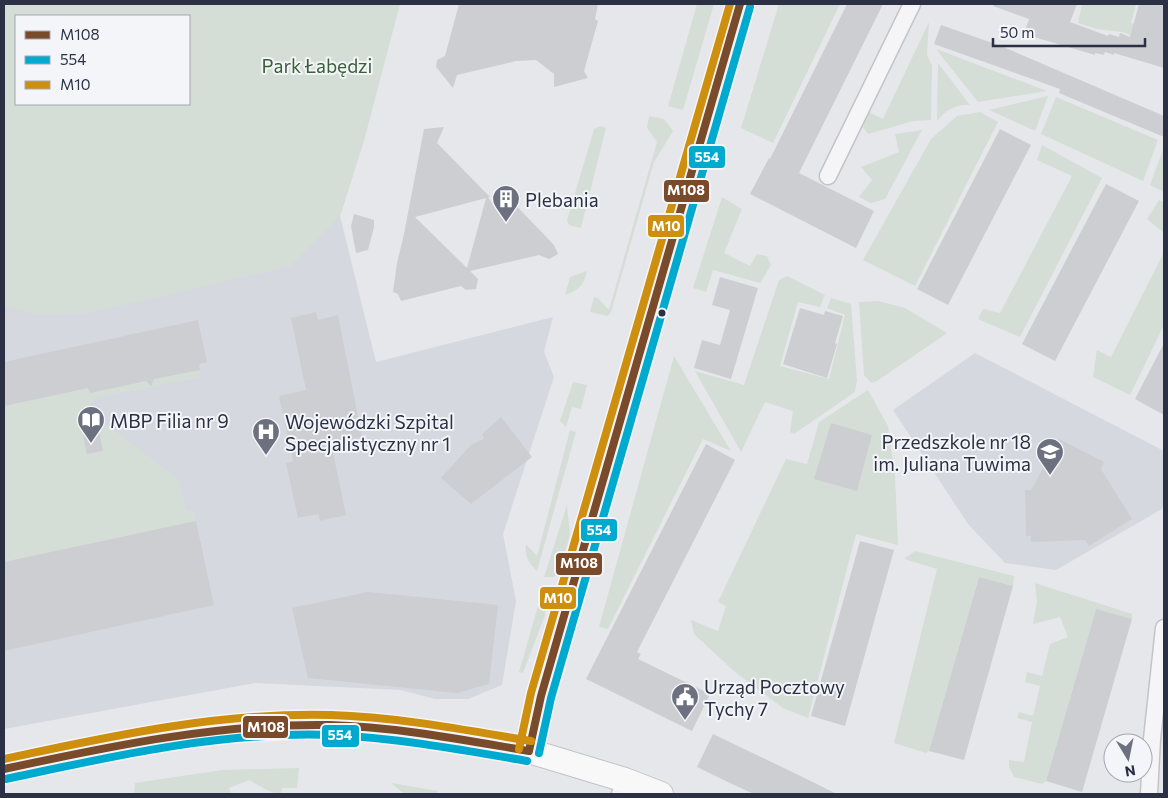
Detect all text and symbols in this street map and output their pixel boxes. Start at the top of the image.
legend [15,15,190,105]
scale bar [993,15,1146,47]
text: 50 m [1000,23,1034,41]
text: M108 [60,25,100,43]
text: 554 [60,50,86,68]
park label: Park Łabędzi [262,54,372,77]
text: M10 [60,75,91,93]
line badge: 554 [688,145,726,169]
text: 554 [695,148,720,165]
line badge: M108 [663,179,710,203]
text: M108 [667,181,705,198]
building icon: Plebania [491,184,521,223]
place label: Plebania [525,188,599,211]
line badge: M10 [647,214,685,238]
text: M10 [651,217,681,234]
unlabelled marker [657,308,667,318]
library icon: MBP Filia nr 9 [76,405,106,444]
place label: MBP Filia nr 9 [110,409,229,432]
place label: Wojewódzki Szpital Specjalistyczny nr 1 [285,410,454,455]
hospital icon: Wojewódzki Szpital Specjalistyczny nr 1 [251,417,281,456]
place label: Przedszkole nr 18 im. Juliana Tuwima [873,430,1031,475]
school or university icon: Przedszkole nr 18 im. Juliana Tuwima [1035,437,1065,476]
line badge: 554 [580,518,618,542]
text: 554 [587,521,612,538]
line badge: M108 [555,552,603,576]
text: M108 [560,554,598,571]
line badge: M10 [539,586,577,610]
text: M10 [543,589,573,606]
place label: Urząd Pocztowy Tychy 7 [704,675,845,720]
public building icon: Urząd Pocztowy Tychy 7 [670,682,700,721]
line badge: M108 [242,715,289,739]
text: M108 [247,718,285,735]
line badge: 554 [321,724,360,748]
text: 554 [328,726,353,743]
north arrow [1103,733,1153,783]
text: N [1124,762,1137,781]

